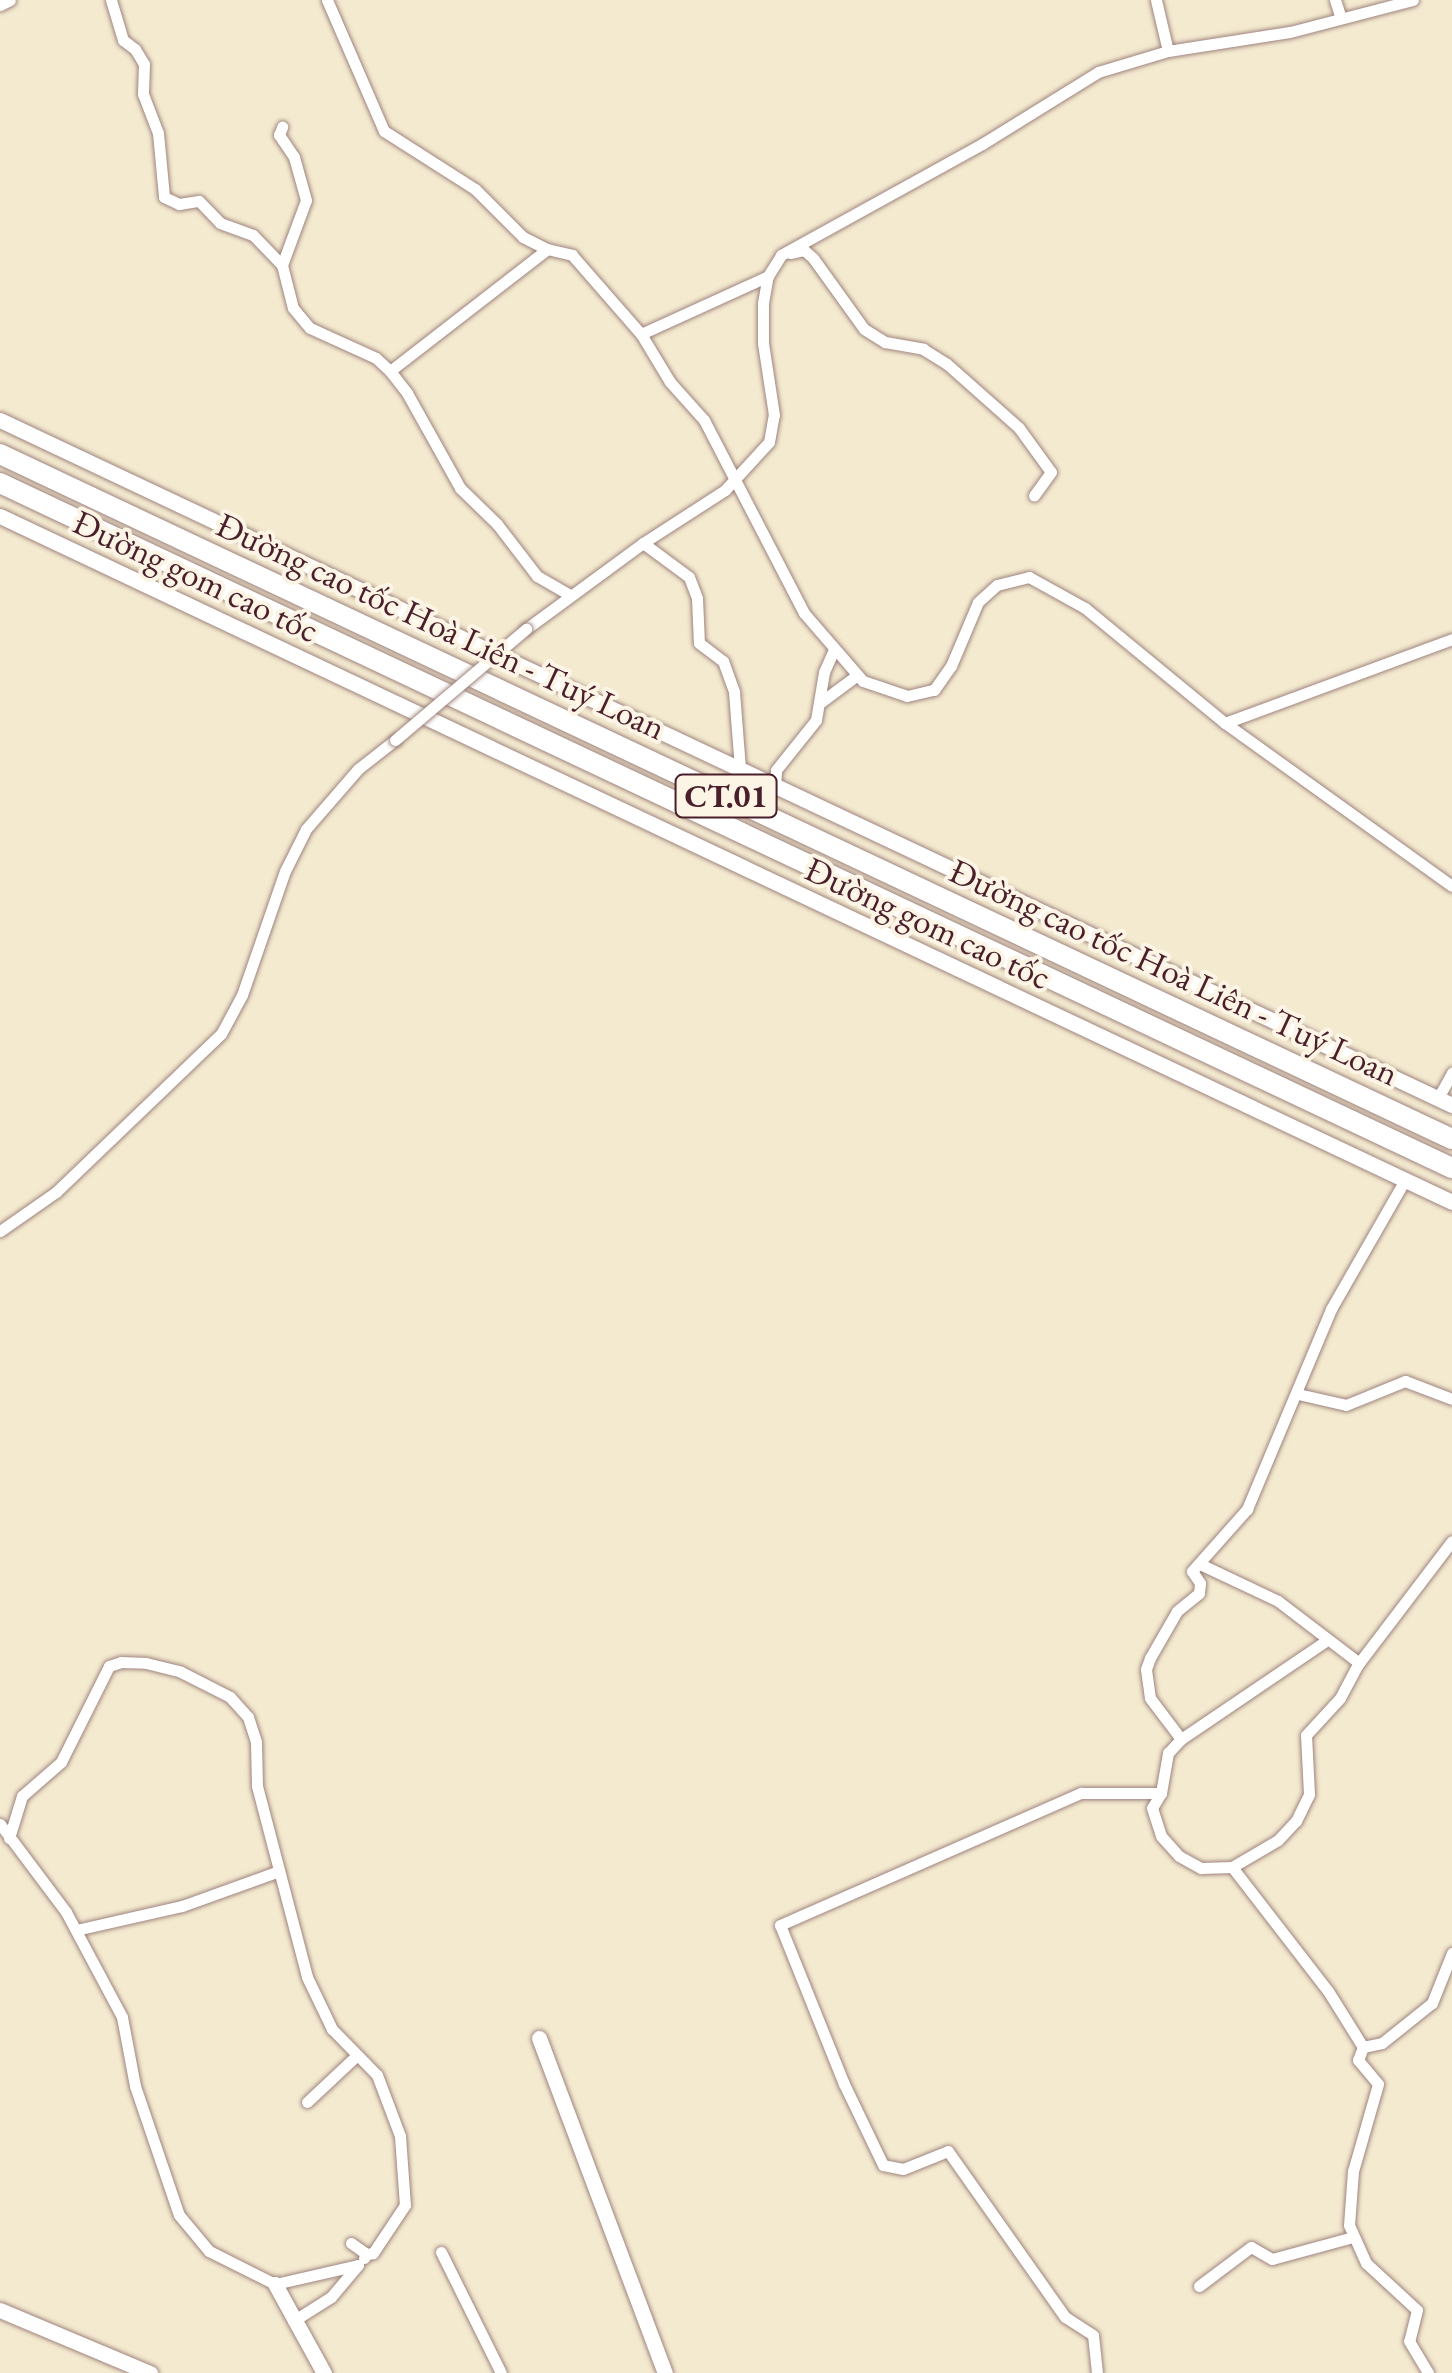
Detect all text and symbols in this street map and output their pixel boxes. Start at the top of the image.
street label: Đường gom cao tốc [67,501,325,651]
street label: Đường cao tốc Hoà Liên - Tuý Loan [210,503,672,749]
road number: CT.01 [674,769,778,823]
street label: Đường gom cao tốc [799,848,1057,998]
street label: Đường cao tốc Hoà Liên - Tuý Loan [943,849,1405,1095]

